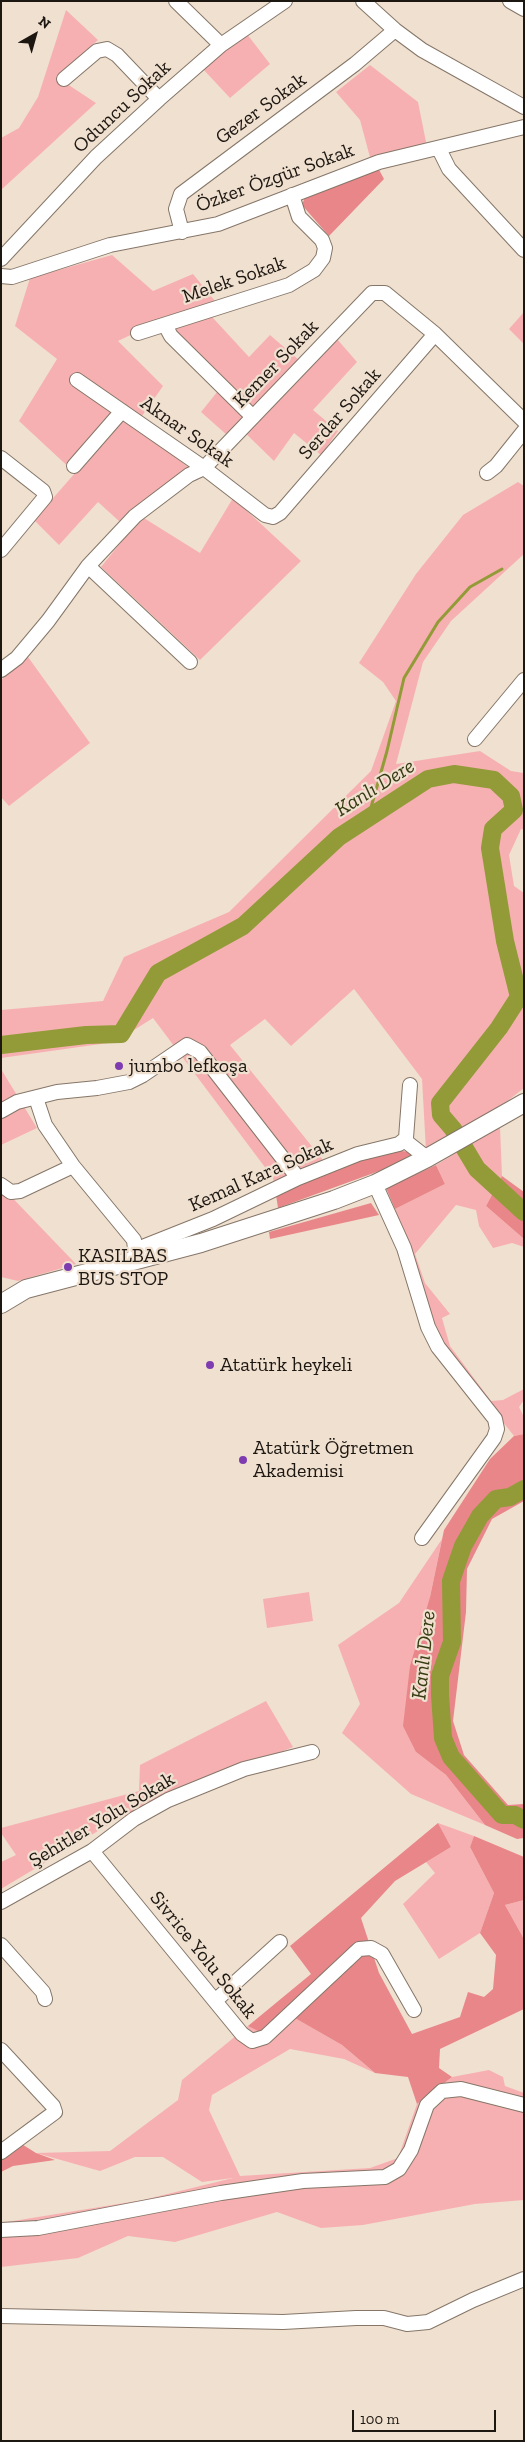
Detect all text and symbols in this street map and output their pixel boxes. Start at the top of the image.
north arrow [10,10,60,60]
text: N [35,13,54,33]
street label: Oduncu Sokak [68,56,176,158]
street label: Gezer Sokak [211,68,311,150]
street label: Özker Özgür Sokak [193,138,357,218]
street label: Melek Sokak [179,251,289,309]
street label: Kemer Sokak [228,315,324,413]
street label: Serdar Sokak [294,363,386,465]
street label: Aknar Sokak [136,391,238,473]
water label: Kanlı Dere [331,754,419,822]
place label: jumbo lefkoşa [129,1054,248,1078]
marker: jumbo lefkoşa [113,1060,125,1072]
street label: Kemal Kara Sokak [185,1132,337,1218]
place label: KASILBAS BUS STOP [78,1244,168,1291]
marker: KASILBAS BUS STOP [62,1261,74,1273]
place label: Atatürk heykeli [220,1353,352,1377]
marker: Atatürk heykeli [204,1359,216,1371]
place label: Atatürk Öğretmen Akademisi [253,1436,414,1483]
marker: Atatürk Öğretmen Akademisi [237,1454,249,1466]
water label: Kanlı Dere [407,1609,441,1701]
street label: Şehitler Yolu Sokak [25,1767,179,1873]
street label: Sivrice Yolu Sokak [144,1887,262,2023]
scale bar [355,2400,499,2432]
text: 100 m [360,2410,399,2428]

